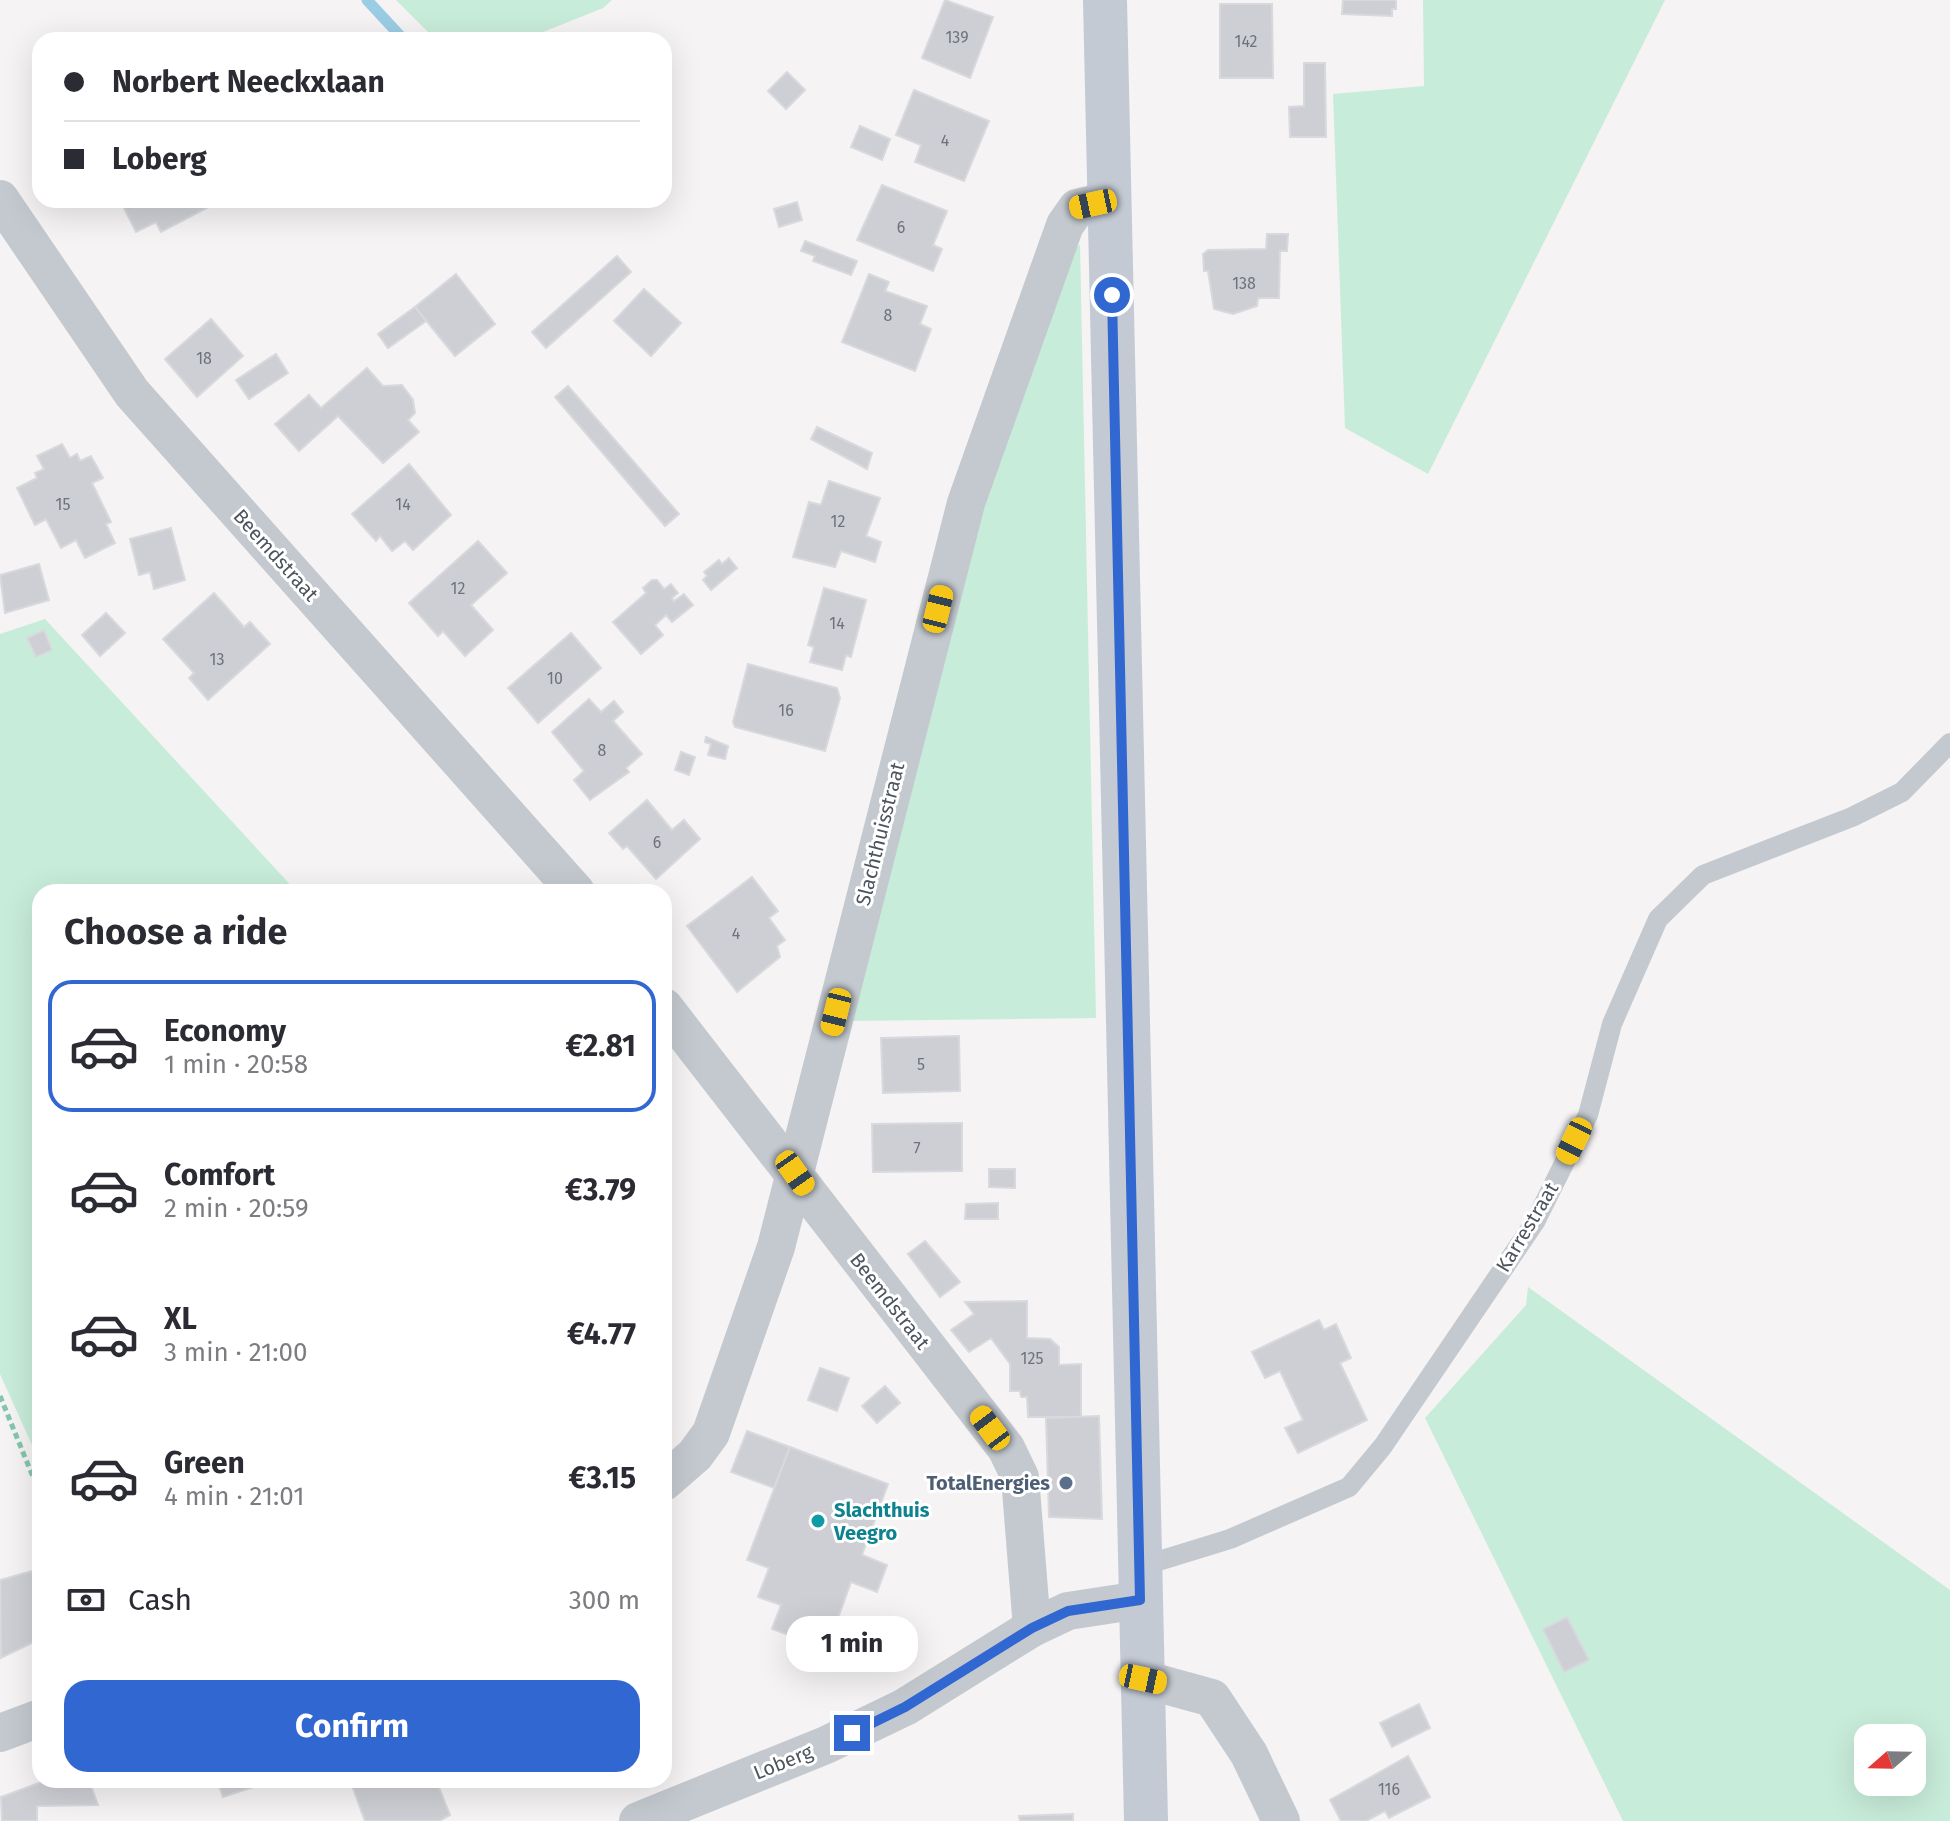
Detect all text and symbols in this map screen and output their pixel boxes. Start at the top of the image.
house number: 139 [945,28,969,47]
house number: 142 [1234,32,1258,51]
text: Norbert Neeckxlaan [112,64,385,100]
house number: 4 [941,131,950,150]
text: Loberg [112,141,207,177]
car [1067,187,1119,221]
house number: 6 [897,218,905,237]
house number: 138 [1232,274,1256,293]
route start [1094,277,1130,313]
house number: 8 [884,306,893,325]
house number: 18 [196,349,212,368]
house number: 15 [56,495,70,514]
house number: 14 [395,495,411,514]
street label: Beemdstraat [228,504,324,607]
house number: 12 [831,512,845,531]
house number: 12 [451,579,465,598]
car [921,583,955,635]
house number: 14 [829,614,845,633]
house number: 13 [210,650,224,669]
house number: 10 [547,669,563,688]
house number: 16 [778,701,794,720]
house number: 8 [598,741,607,760]
street label: Slachthuisstraat [851,759,910,908]
house number: 6 [653,833,661,852]
text: Choose a ride [64,910,287,954]
house number: 4 [732,924,741,943]
car [819,986,853,1038]
icon: car [68,1010,140,1082]
text: Economy [164,1013,286,1049]
text: €2.81 [565,1028,636,1064]
text: 1 min · 20:58 [164,1049,308,1080]
house number: 5 [917,1055,925,1074]
car [1553,1114,1595,1168]
house number: 7 [913,1139,921,1158]
car [771,1146,819,1200]
icon: car [68,1154,140,1226]
text: Comfort [164,1157,275,1193]
text: €3.79 [565,1172,636,1208]
street label: Karrestraat [1491,1177,1564,1276]
text: 2 min · 20:59 [164,1193,309,1224]
street label: Beemdstraat [845,1248,935,1355]
icon: car [68,1298,140,1370]
text: XL [164,1301,197,1337]
text: €4.77 [567,1316,636,1352]
text: 3 min · 21:00 [164,1337,307,1368]
house number: 125 [1021,1349,1043,1368]
car [966,1402,1014,1454]
icon: car [68,1442,140,1514]
text: Green [164,1445,245,1481]
text: €3.15 [568,1460,636,1496]
place label: TotalEnergies [926,1471,1050,1495]
marker: TotalEnergies [1057,1474,1075,1492]
text: 4 min · 21:01 [164,1481,304,1512]
place label: Slachthuis Veegro [833,1498,930,1545]
marker: Slachthuis Veegro [809,1512,827,1530]
icon: cash [64,1578,108,1622]
text: Cash [128,1582,192,1618]
text: 300 m [569,1585,640,1616]
callout: 1 min [786,1617,918,1673]
text: 1 min [821,1628,883,1659]
car [1117,1662,1169,1696]
button: Confirm [64,1680,640,1772]
route end [834,1715,870,1751]
north arrow [1854,1724,1926,1796]
map controls [1854,1724,1926,1796]
street label: Loberg [750,1739,817,1785]
house number: 116 [1378,1780,1400,1799]

